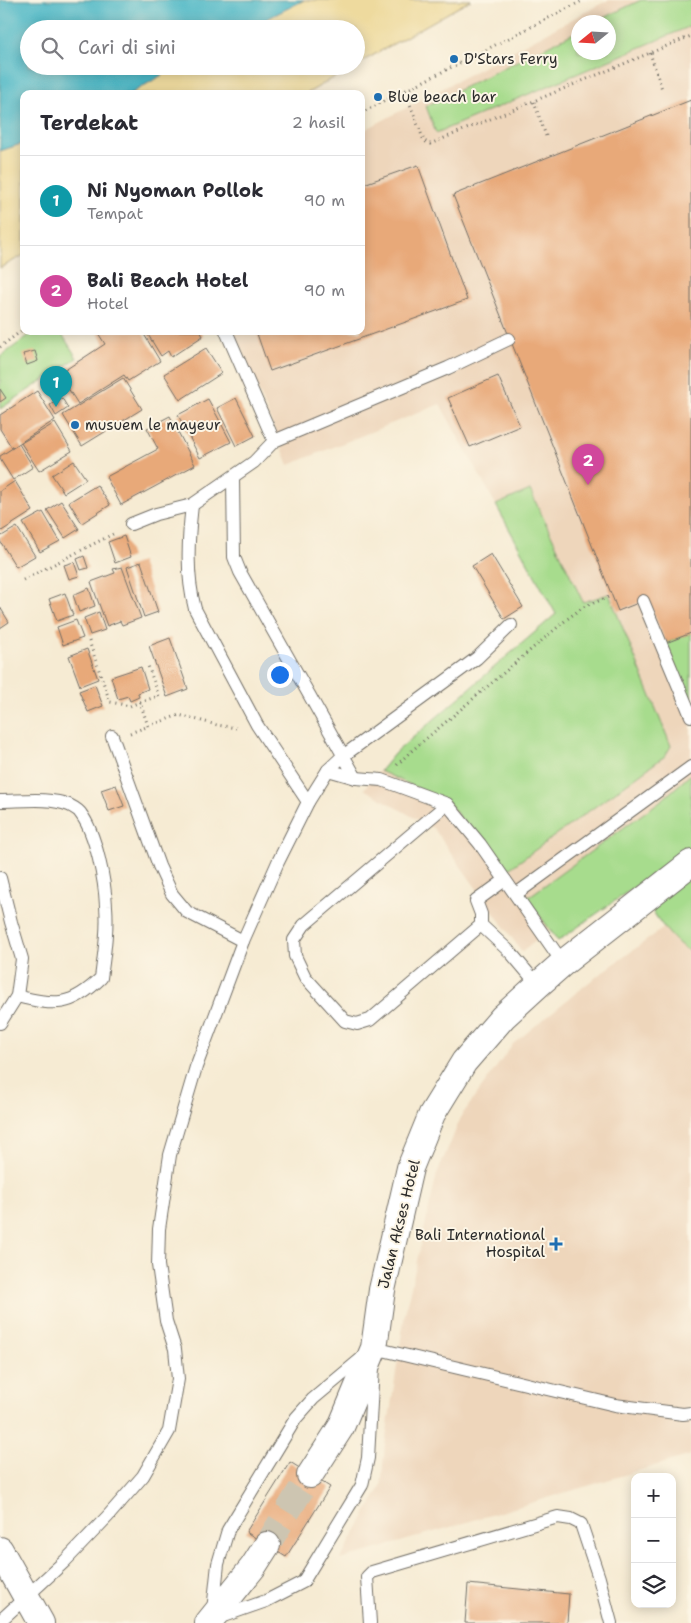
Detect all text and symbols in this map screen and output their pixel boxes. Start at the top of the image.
north arrow [571,15,616,60]
search box [20,20,365,75]
icon: search [38,34,66,62]
text: Cari di sini [78,35,176,60]
place label: D'Stars Ferry [464,49,558,69]
marker: D'Stars Ferry [448,53,460,65]
place label: Blue beach bar [388,87,497,107]
marker: Blue beach bar [372,91,384,103]
text: Terdekat [40,109,138,137]
text: 2 hasil [292,112,345,133]
text: Ni Nyoman Pollok [87,178,264,203]
text: 1 [52,190,60,211]
text: 90 m [304,190,345,211]
text: Tempat [87,203,143,224]
text: Bali Beach Hotel [87,268,248,293]
text: 2 [50,280,62,301]
text: 90 m [304,280,345,301]
text: Hotel [87,293,128,314]
pin: 1 [40,366,72,407]
place label: musuem le mayeur [85,415,221,435]
marker: musuem le mayeur [69,419,81,431]
pin: 2 [572,444,604,485]
your location [267,662,293,688]
street label: Jalan Akses Hotel [373,1157,425,1291]
place label: Bali International Hospital [415,1225,545,1262]
marker: Bali International Hospital [549,1237,563,1251]
map controls [631,1473,676,1608]
button: + [631,1473,676,1518]
button: − [631,1518,676,1563]
button: layers [631,1563,676,1608]

